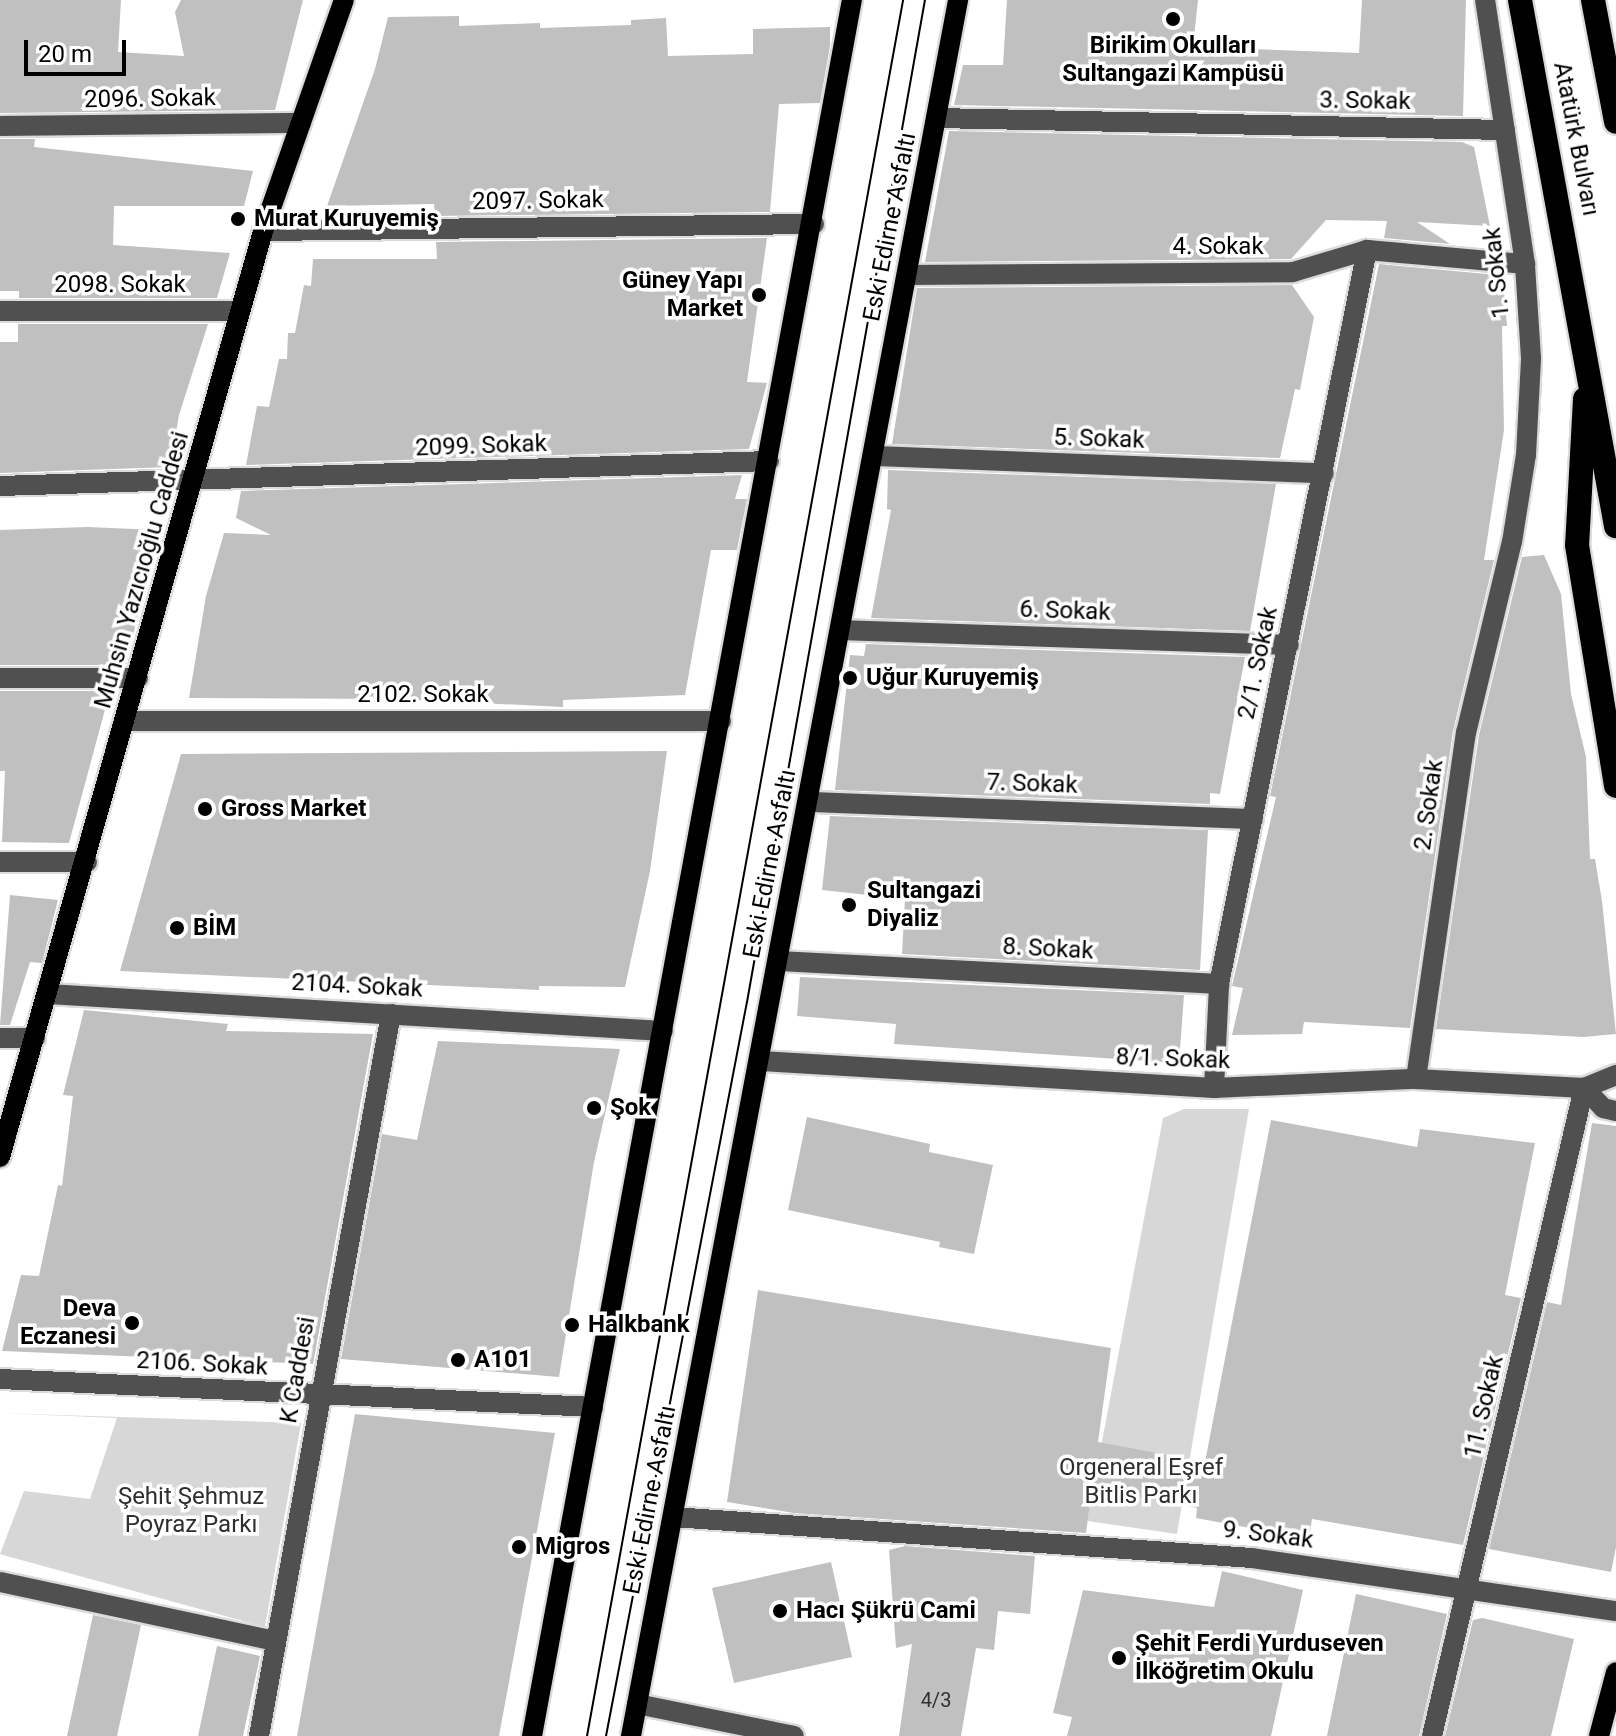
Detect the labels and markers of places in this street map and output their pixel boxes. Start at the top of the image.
marker: Birikim Okulları Sultangazi Kampüsü [1164,10,1182,28]
place label: Birikim Okulları Sultangazi Kampüsü [1062,32,1284,88]
place label: Murat Kuruyemiş [254,205,439,233]
marker: Murat Kuruyemiş [229,210,247,228]
place label: Güney Yapı Market [622,267,743,323]
marker: Güney Yapı Market [750,286,768,304]
place label: Uğur Kuruyemiş [866,664,1039,692]
marker: Uğur Kuruyemiş [841,669,859,687]
place label: Gross Market [221,795,366,823]
marker: Gross Market [196,800,214,818]
place label: Sultangazi Diyaliz [867,877,981,933]
marker: Sultangazi Diyaliz [838,894,860,916]
place label: BİM [193,914,236,942]
marker: BİM [168,919,186,937]
place label: Şok [610,1094,651,1122]
marker: Şok [585,1099,603,1117]
place label: Deva Eczanesi [20,1295,116,1351]
place label: Halkbank [588,1311,690,1339]
marker: Deva Eczanesi [123,1314,141,1332]
marker: Halkbank [563,1316,581,1334]
place label: A101 [474,1346,531,1374]
marker: A101 [449,1351,467,1369]
place label: Migros [535,1533,610,1561]
marker: Migros [510,1538,528,1556]
place label: Hacı Şükrü Cami [796,1597,976,1625]
marker: Hacı Şükrü Cami [771,1602,789,1620]
place label: Şehit Ferdi Yurduseven İlköğretim Okulu [1135,1630,1384,1686]
marker: Şehit Ferdi Yurduseven İlköğretim Okulu [1110,1649,1128,1667]

